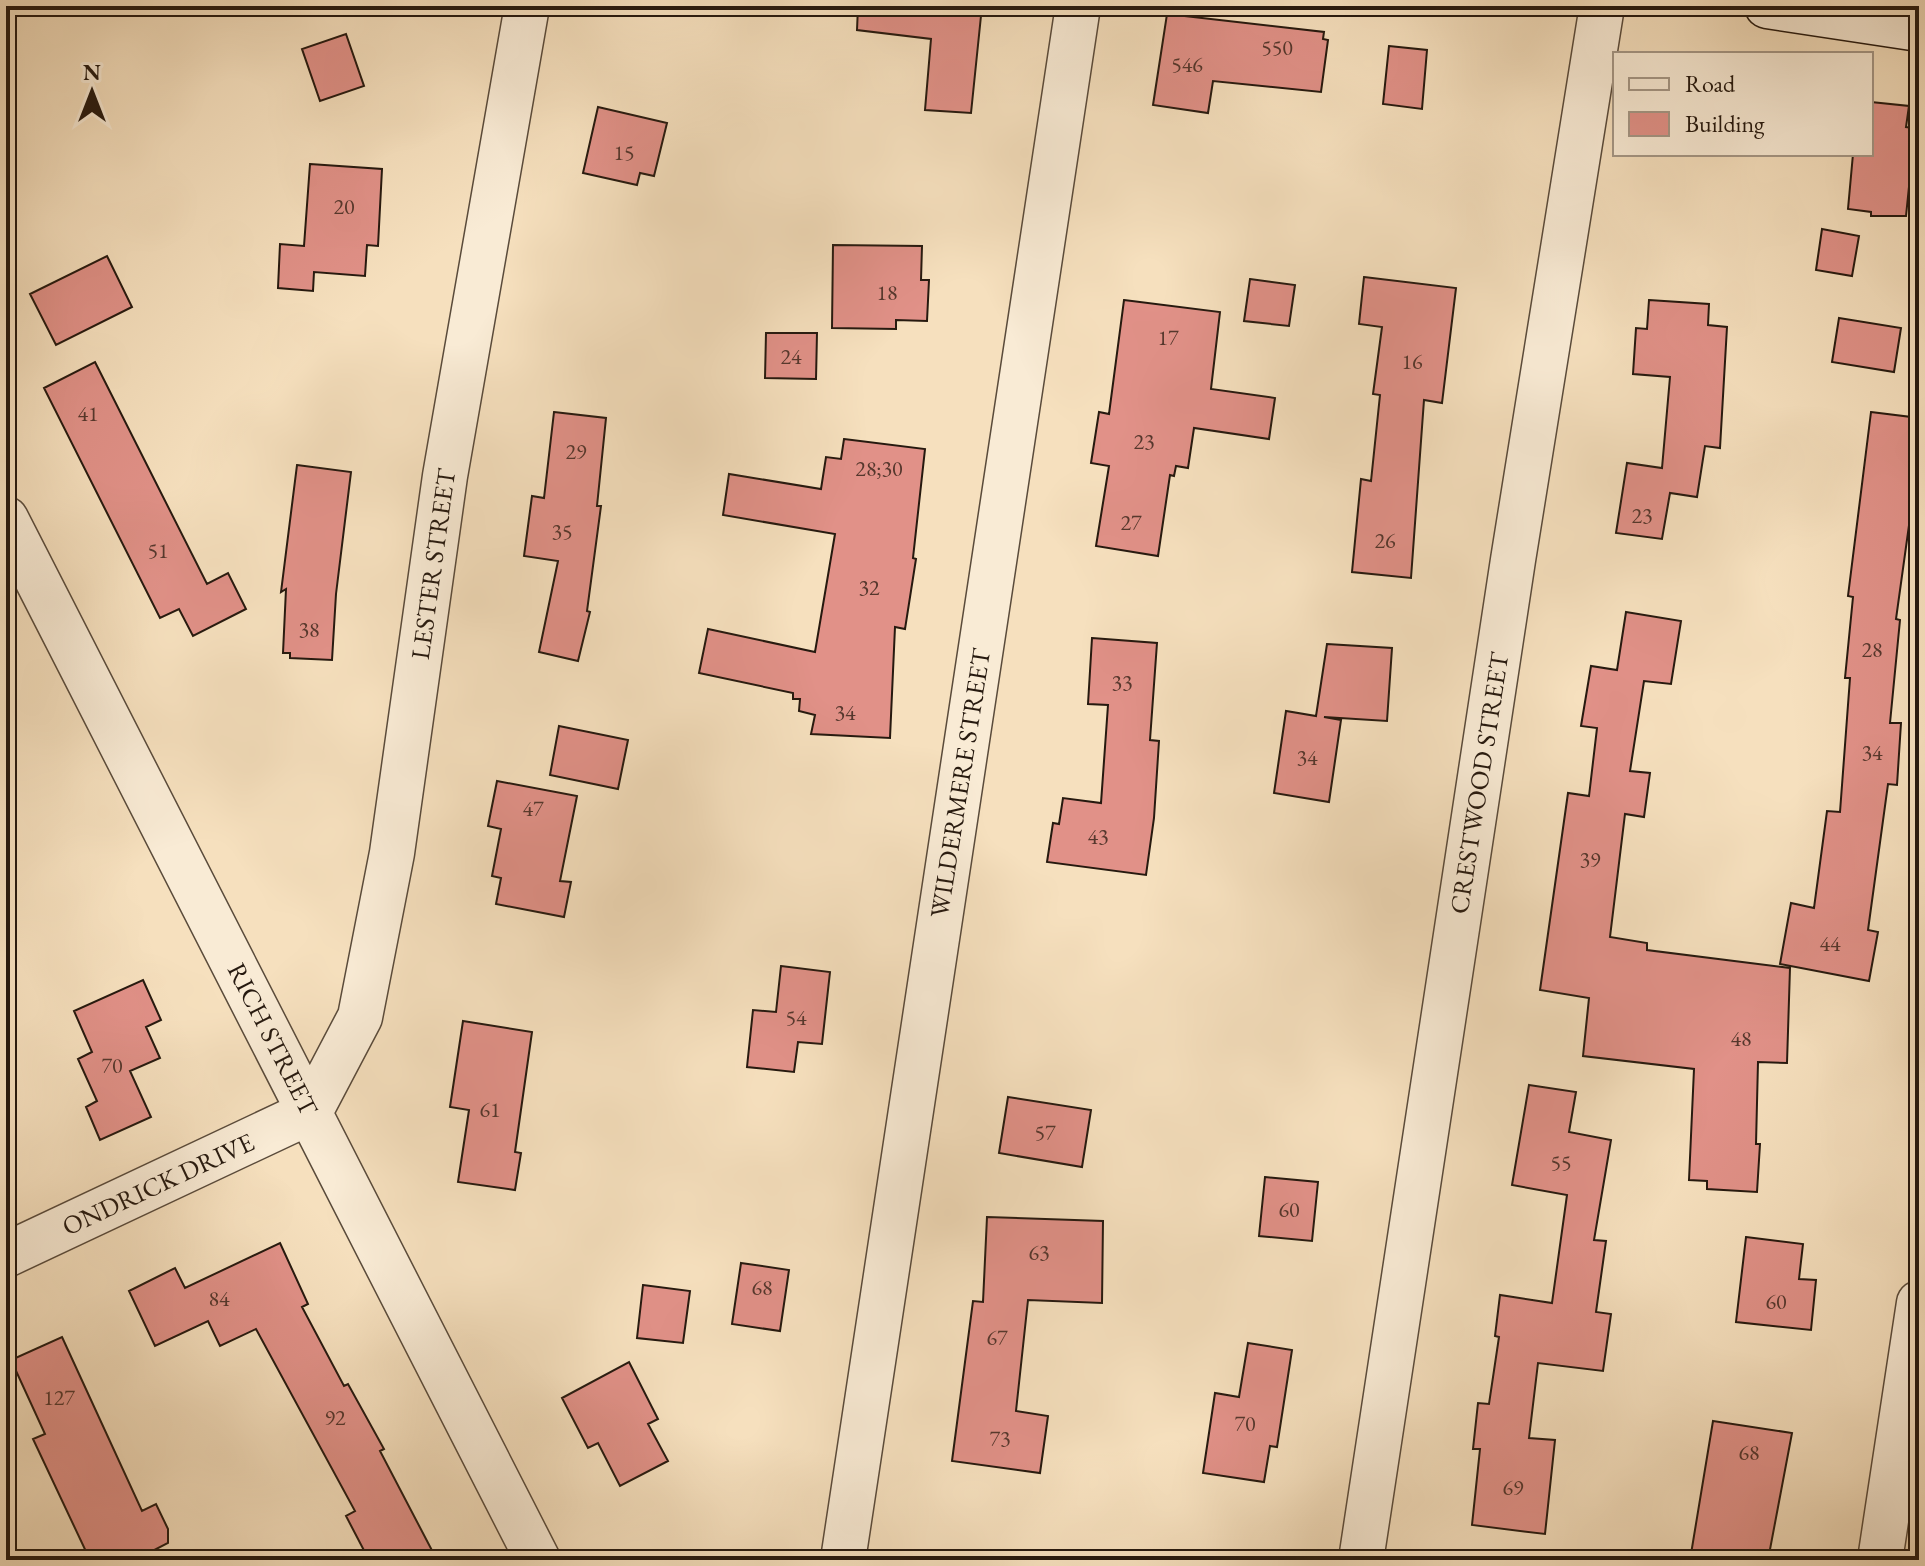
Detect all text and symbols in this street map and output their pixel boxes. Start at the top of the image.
house number: 550 [1261,33,1293,62]
house number: 546 [1171,50,1203,79]
north arrow [52,52,132,132]
legend [1613,52,1873,156]
text: N [83,58,101,87]
text: Road [1685,68,1736,99]
text: Building [1685,108,1765,139]
house number: 15 [613,138,635,167]
house number: 20 [333,192,355,221]
house number: 18 [876,278,898,307]
house number: 17 [1157,323,1179,352]
house number: 24 [780,342,802,371]
house number: 16 [1401,347,1423,376]
house number: 41 [77,399,99,428]
house number: 23 [1133,427,1155,456]
house number: 29 [565,437,587,466]
house number: 28;30 [855,454,903,483]
street label: LESTER STREET [403,466,463,662]
house number: 23 [1631,501,1653,530]
house number: 27 [1120,508,1142,537]
house number: 35 [551,517,573,546]
house number: 26 [1374,526,1396,555]
house number: 51 [147,536,169,565]
house number: 32 [858,573,880,602]
house number: 38 [298,615,320,644]
house number: 28 [1861,635,1883,664]
street label: WILDERMERE STREET [922,645,998,920]
street label: CRESTWOOD STREET [1442,649,1517,916]
house number: 33 [1111,668,1133,697]
house number: 34 [834,698,856,727]
house number: 34 [1861,738,1883,767]
house number: 34 [1296,743,1318,772]
house number: 47 [522,794,544,823]
house number: 43 [1087,822,1109,851]
house number: 39 [1579,845,1601,874]
house number: 44 [1819,929,1841,958]
street label: RICH STREET [220,957,326,1122]
house number: 54 [785,1003,807,1032]
house number: 48 [1730,1024,1752,1053]
house number: 70 [101,1051,123,1080]
house number: 61 [479,1095,501,1124]
house number: 57 [1034,1118,1056,1147]
street label: ONDRICK DRIVE [57,1125,260,1243]
house number: 55 [1550,1148,1572,1177]
house number: 60 [1278,1195,1300,1224]
house number: 63 [1028,1238,1050,1267]
house number: 68 [751,1273,773,1302]
house number: 84 [208,1284,230,1313]
house number: 60 [1765,1287,1787,1316]
house number: 67 [986,1323,1008,1352]
house number: 127 [43,1383,75,1412]
house number: 92 [324,1403,346,1432]
house number: 70 [1234,1409,1256,1438]
house number: 73 [989,1424,1011,1453]
house number: 68 [1738,1438,1760,1467]
house number: 69 [1502,1473,1524,1502]

